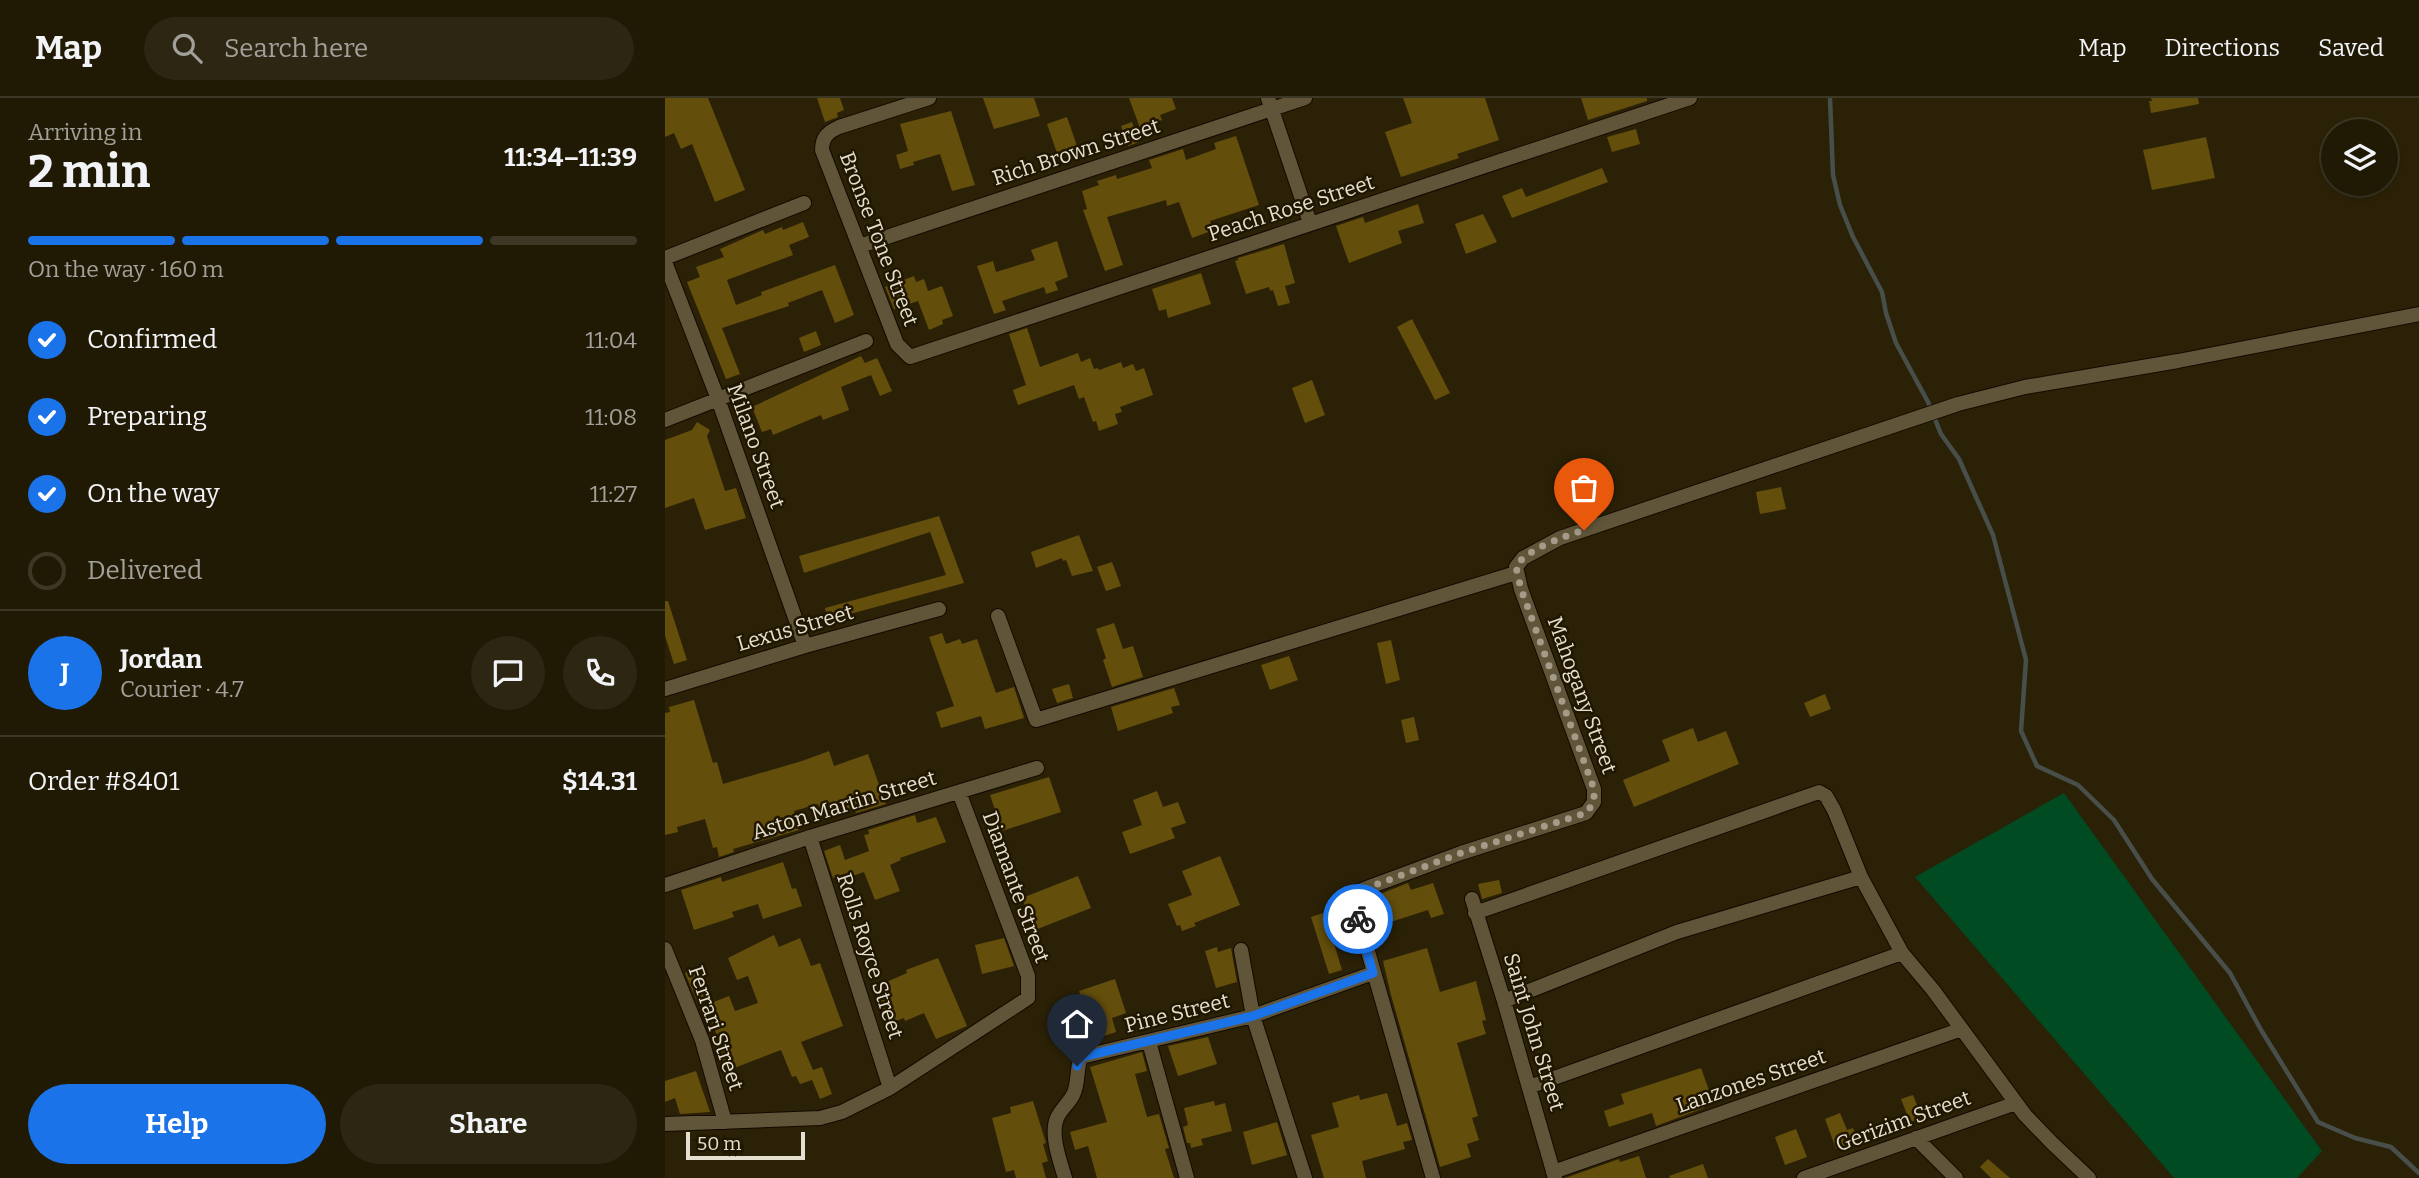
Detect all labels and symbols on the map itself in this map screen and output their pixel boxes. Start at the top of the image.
street label: Rich Brown Street [989,113,1163,191]
street label: Bronse Tone Street [834,148,924,330]
street label: Peach Rose Street [1205,169,1378,247]
street label: Milano Street [721,380,791,512]
pin [1554,458,1614,530]
street label: Lexus Street [734,599,857,657]
street label: Mahogany Street [1542,613,1623,777]
street label: Aston Martin Street [749,764,940,845]
street label: Diamante Street [977,808,1056,967]
street label: Rolls Royce Street [831,870,909,1043]
courier [1323,884,1393,954]
street label: Saint John Street [1498,950,1570,1114]
street label: Ferrari Street [683,962,750,1094]
street label: Pine Street [1122,987,1232,1039]
pin [1047,994,1107,1066]
street label: Lanzones Street [1673,1043,1830,1119]
street label: Gerizim Street [1832,1084,1975,1158]
scale bar [686,1129,805,1161]

